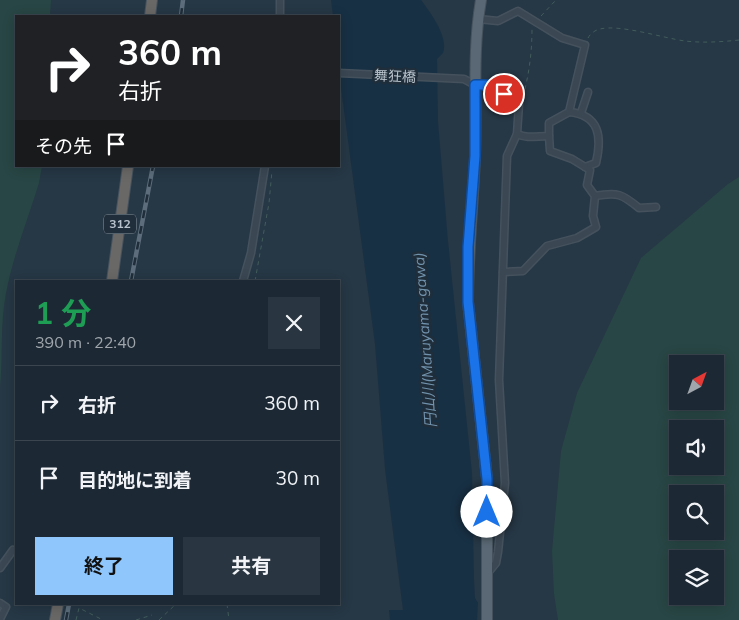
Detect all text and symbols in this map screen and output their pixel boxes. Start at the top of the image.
text: 360 m [118,30,222,74]
icon: right [35,35,100,100]
street label: 舞狂橋 [374,66,416,86]
pin [483,73,525,115]
text: 右折 [118,77,162,105]
icon: arrive [490,80,518,108]
icon: arrive [102,130,130,158]
text: その先 [35,134,92,158]
road number: 312 [104,214,136,233]
water label: 円山川(Maruyama-gawa) [409,252,440,428]
text: 1 分 [35,294,91,332]
button: close [268,297,320,349]
text: 390 m · 22:40 [35,332,136,352]
north arrow [669,355,724,410]
map controls [669,355,724,605]
icon: right [35,389,63,417]
text: 360 m [264,391,320,415]
text: 右折 [78,393,116,417]
button: sound [669,420,724,475]
icon: arrive [35,464,63,492]
text: 30 m [276,466,320,490]
text: 目的地に到着 [78,468,192,492]
position arrow [460,485,512,537]
button: search [669,485,724,540]
button: 終了 [35,537,173,595]
button: 共有 [183,537,320,595]
button: layers [669,550,724,605]

